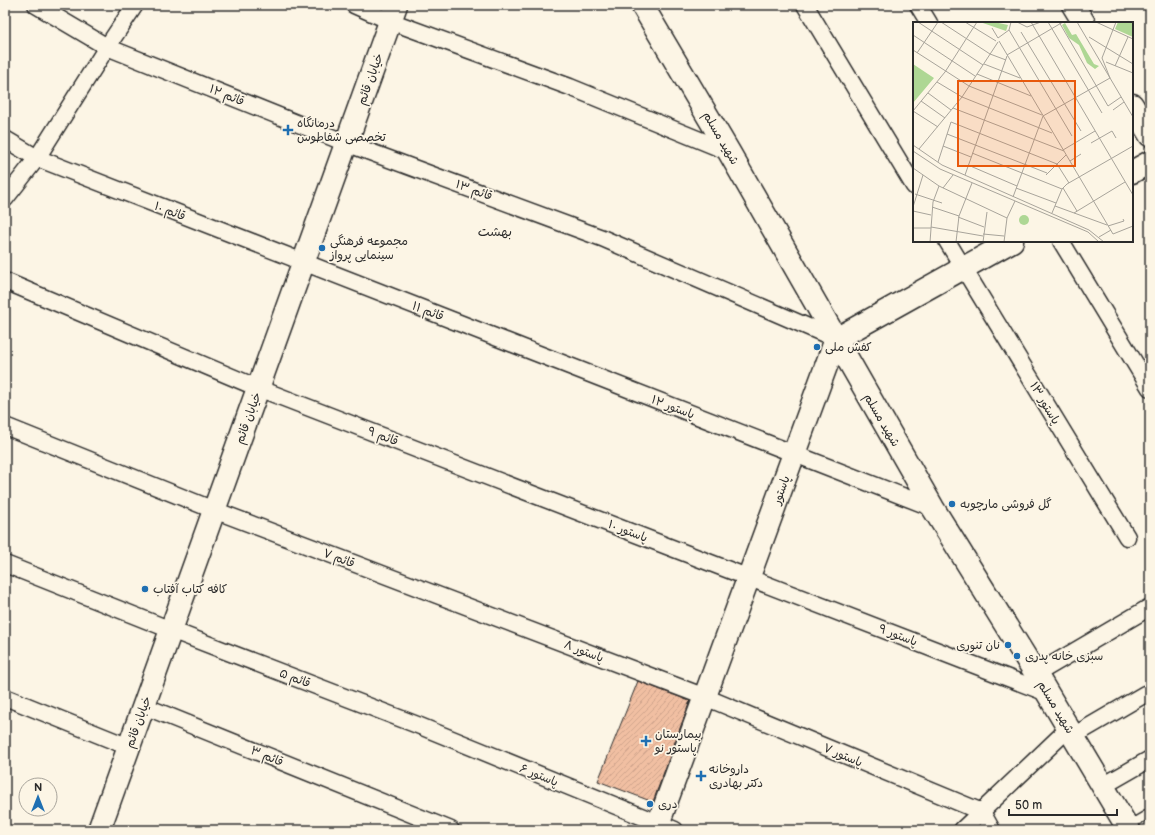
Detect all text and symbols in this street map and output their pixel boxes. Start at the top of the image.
inset map [913,22,1133,242]
street label: خیابان قائم [354,51,388,107]
street label: قائم ۱۲ [207,82,247,110]
street label: شهید مسلم [698,109,742,168]
place label: درمانگاه تخصصی شفاطوس [297,116,386,145]
marker: درمانگاه تخصصی شفاطوس [282,124,294,136]
street label: قائم ۱۳ [453,177,494,205]
street label: قائم ۱۰ [152,199,188,225]
district label: بهشت [478,224,512,240]
place label: مجموعه فرهنگی سینمایی پرواز [329,234,408,263]
marker: مجموعه فرهنگی سینمایی پرواز [317,243,327,253]
street label: قائم ۱۱ [409,299,446,325]
place label: کفش ملی [825,340,872,355]
marker: کفش ملی [812,342,822,352]
street label: پاستور ۱۳ [1026,379,1063,427]
street label: خیابان قائم [232,390,266,446]
street label: شهید مسلم [859,391,903,450]
street label: پاستور ۱۲ [649,392,697,423]
street label: قائم ۹ [365,424,400,450]
street label: پاستور [769,474,794,508]
place label: گل فروشی مارچوبه [960,497,1052,512]
marker: گل فروشی مارچوبه [947,499,957,509]
street label: پاستور ۱۰ [606,517,650,546]
street label: قائم ۷ [321,546,357,572]
place label: کافه کتاب آفتاب [153,582,227,597]
marker: کافه کتاب آفتاب [140,584,150,594]
street label: پاستور ۹ [876,621,919,650]
street label: پاستور ۸ [562,637,606,666]
place label: نان تنوری [956,638,1000,653]
marker: نان تنوری [1003,640,1013,650]
place label: سبزی خانه پدری [1025,649,1103,664]
marker: سبزی خانه پدری [1012,651,1022,661]
street label: قائم ۵ [277,666,313,692]
street label: شهید مسلم [1033,678,1077,737]
street label: خیابان قائم [122,694,156,750]
place label: بیمارستان پاستور نو [654,727,702,756]
marker: بیمارستان پاستور نو [640,735,652,747]
street label: پاستور ۷ [821,740,865,770]
street label: قائم ۳ [248,743,285,771]
street label: پاستور ۶ [517,761,560,790]
place label: داروخانه دکتر بهادری [709,762,763,791]
marker: داروخانه دکتر بهادری [696,771,706,781]
north arrow [18,777,58,817]
text: N [34,781,42,794]
scale bar [1009,791,1117,817]
place label: دری [658,797,677,812]
text: 50 m [1015,798,1042,813]
marker: دری [645,799,655,809]

